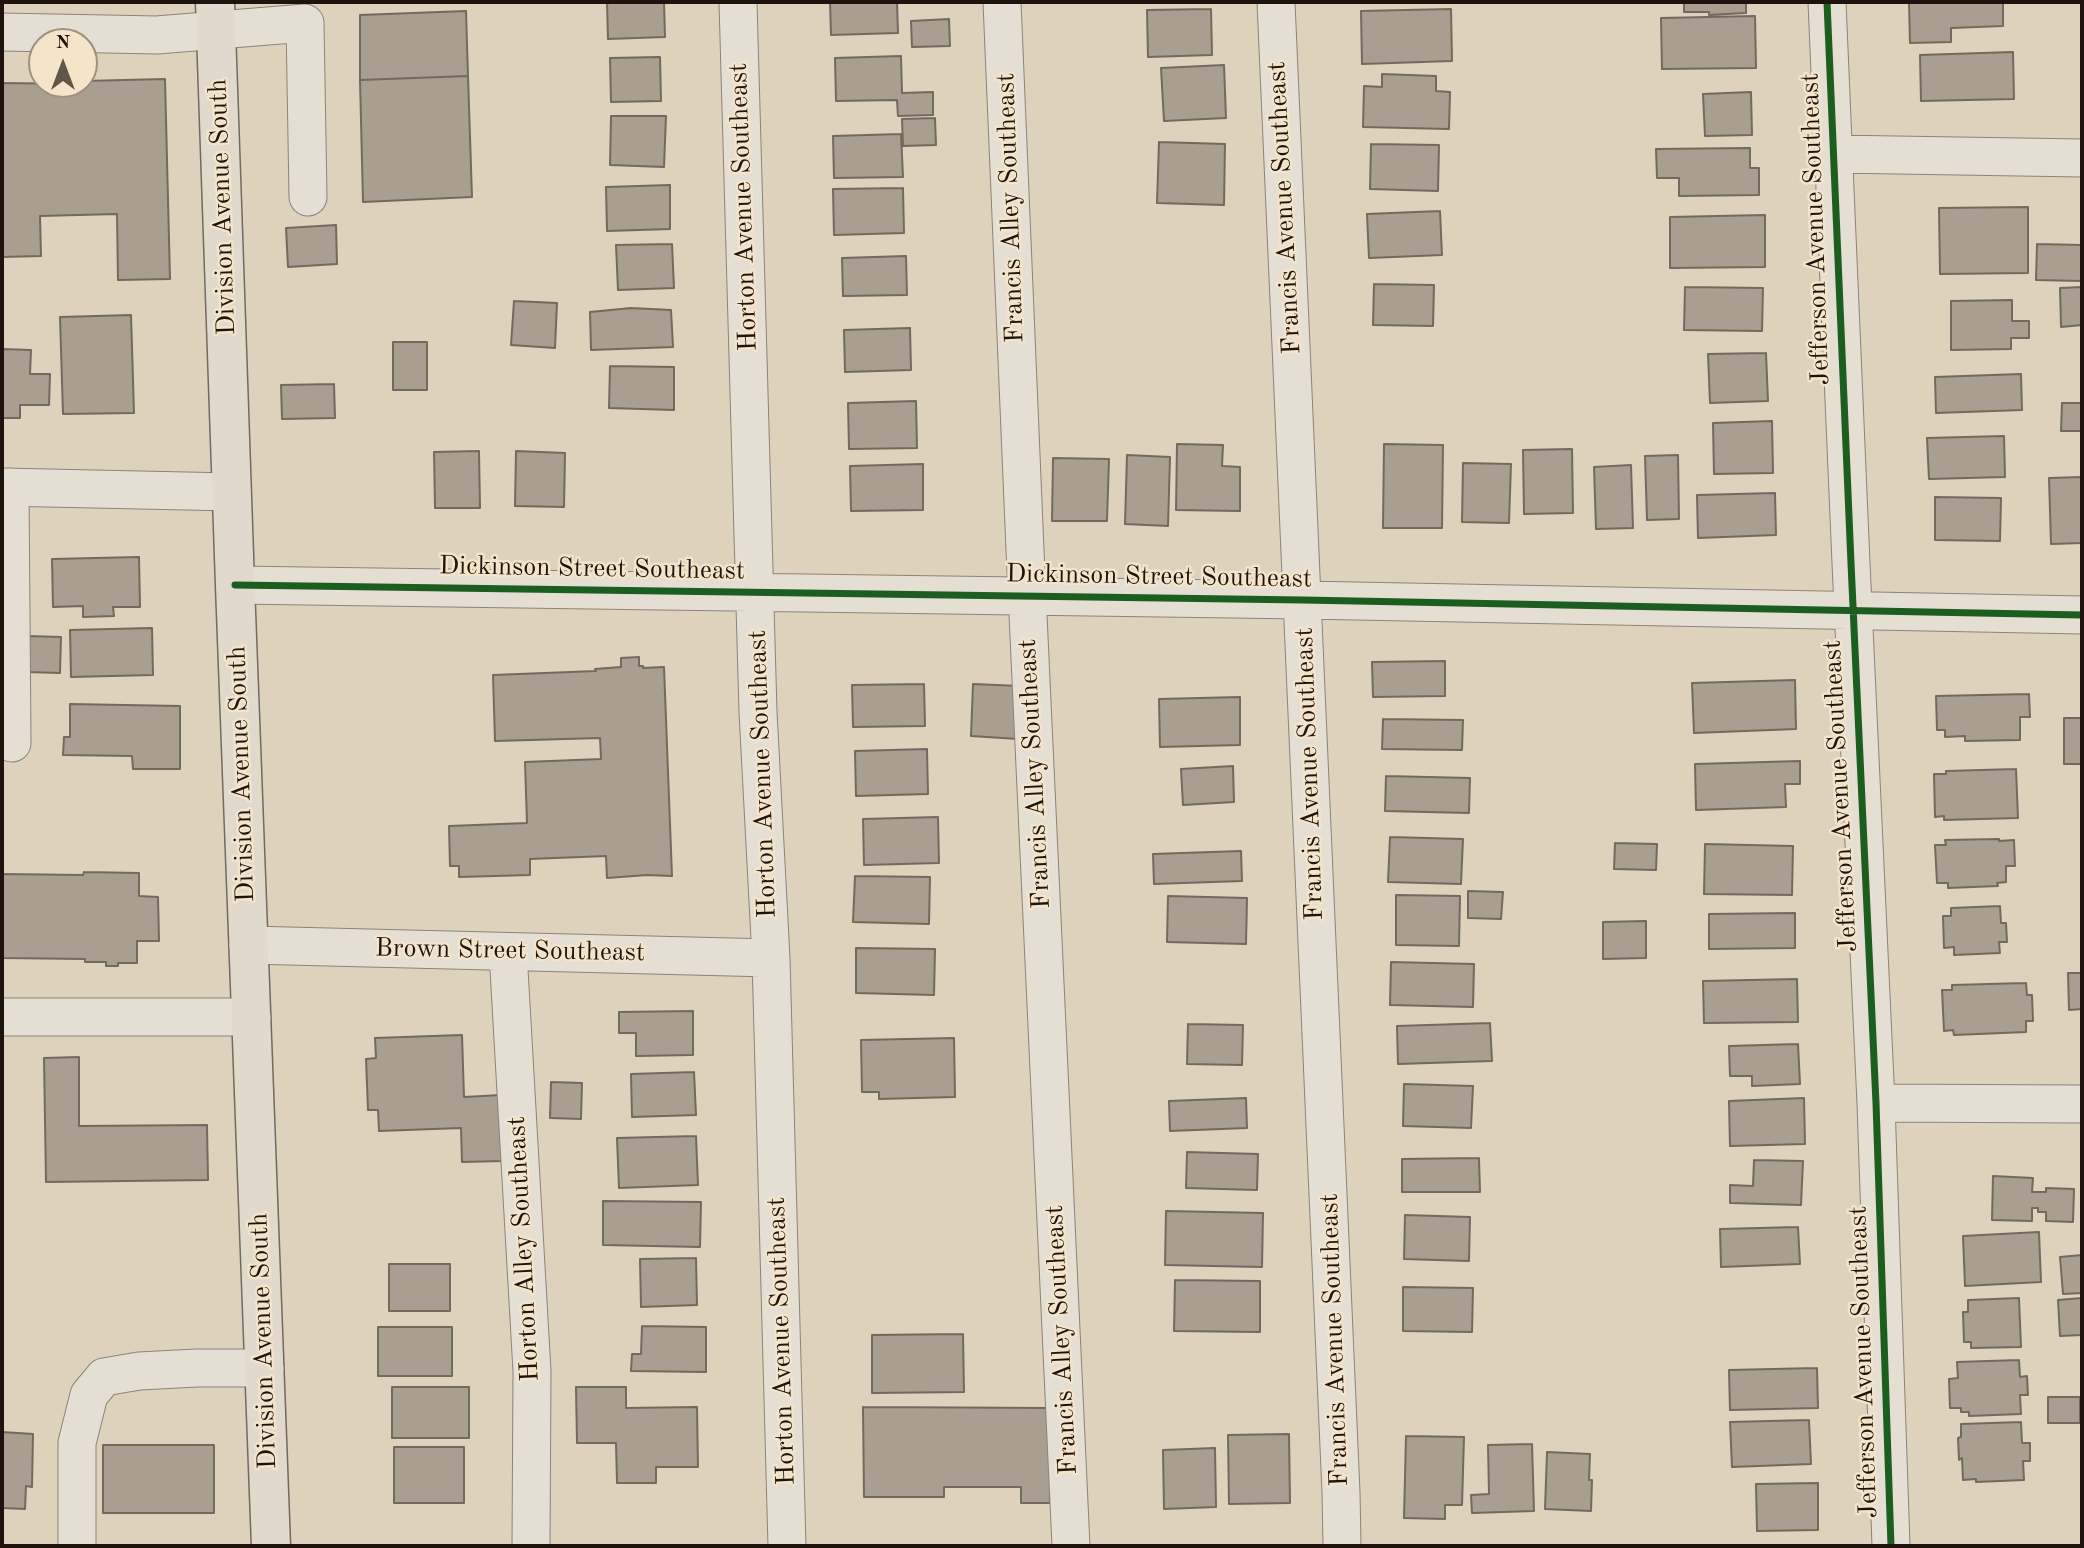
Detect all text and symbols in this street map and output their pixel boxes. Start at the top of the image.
north arrow [28,28,98,98]
text: N [56,34,70,53]
street label: Francis Avenue Southeast [1262,61,1308,355]
street label: Horton Avenue Southeast [723,62,765,352]
street label: Francis Alley Southeast [991,72,1031,344]
street label: Jefferson Avenue Southeast [1795,72,1837,386]
street label: Division Avenue South [203,78,243,336]
street label: Dickinson Street Southeast [439,551,745,587]
street label: Dickinson Street Southeast [1006,559,1312,595]
street label: Francis Avenue Southeast [1289,627,1331,921]
street label: Horton Avenue Southeast [742,629,784,919]
street label: Francis Alley Southeast [1012,638,1058,910]
street label: Jefferson Avenue Southeast [1817,639,1865,953]
street label: Division Avenue South [222,645,262,903]
street label: Brown Street Southeast [375,933,645,969]
street label: Horton Alley Southeast [501,1116,547,1382]
street label: Francis Avenue Southeast [1314,1193,1356,1487]
street label: Horton Avenue Southeast [761,1196,803,1486]
street label: Francis Alley Southeast [1039,1204,1085,1476]
street label: Jefferson Avenue Southeast [1843,1205,1885,1519]
street label: Division Avenue South [244,1212,284,1470]

